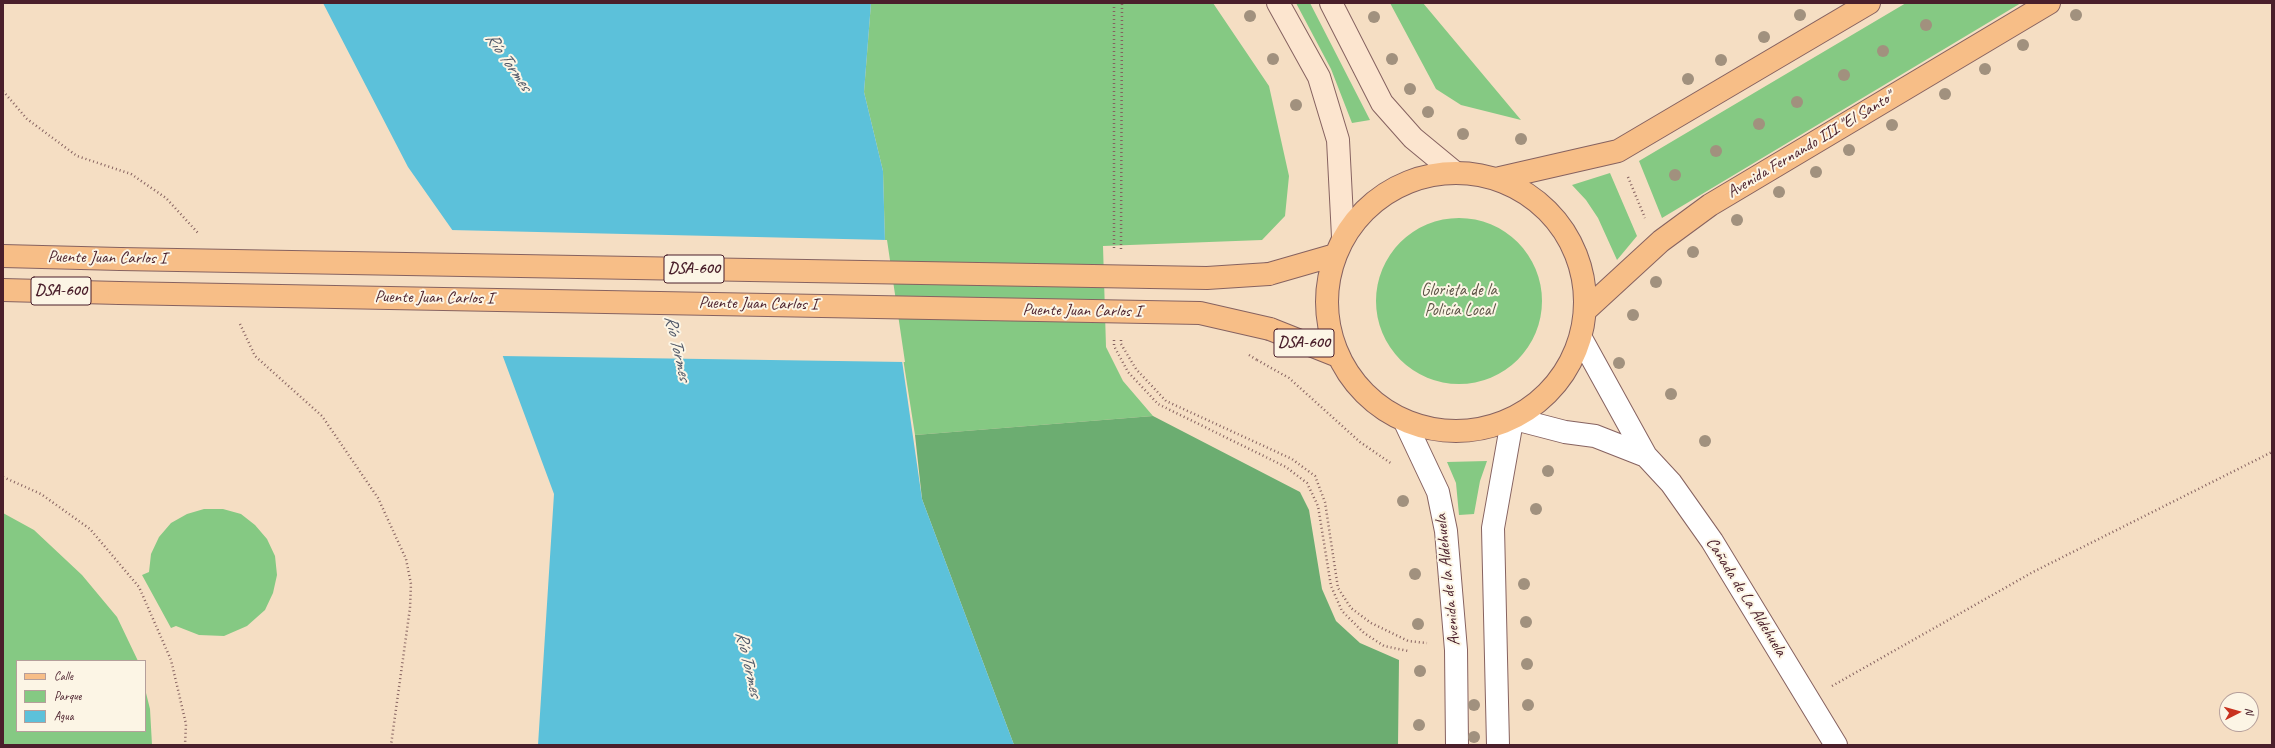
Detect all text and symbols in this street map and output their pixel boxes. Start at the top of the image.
water label: Río Tormes [480,29,536,95]
street label: Avenida Fernando III "El Santo" [1723,87,1897,203]
street label: Puente Juan Carlos I [47,247,167,269]
road number: DSA-600 [664,255,724,283]
road number: DSA-600 [31,277,91,305]
park label: Glorieta de la Policía Local [1421,281,1497,321]
street label: Puente Juan Carlos I [374,287,494,309]
street label: Puente Juan Carlos I [698,293,818,315]
street label: Puente Juan Carlos I [1022,300,1142,322]
water label: Río Tormes [659,313,695,383]
road number: DSA-600 [1274,329,1334,357]
street label: Avenida de la Aldehuela [1431,513,1465,647]
street label: Cañada de La Aldehuela [1701,534,1791,660]
water label: Río Tormes [730,629,766,699]
legend [16,660,146,732]
text: Calle [54,668,73,684]
text: Parque [54,688,82,704]
north arrow [2219,692,2259,732]
text: N [2243,707,2257,715]
text: Agua [54,708,74,724]

